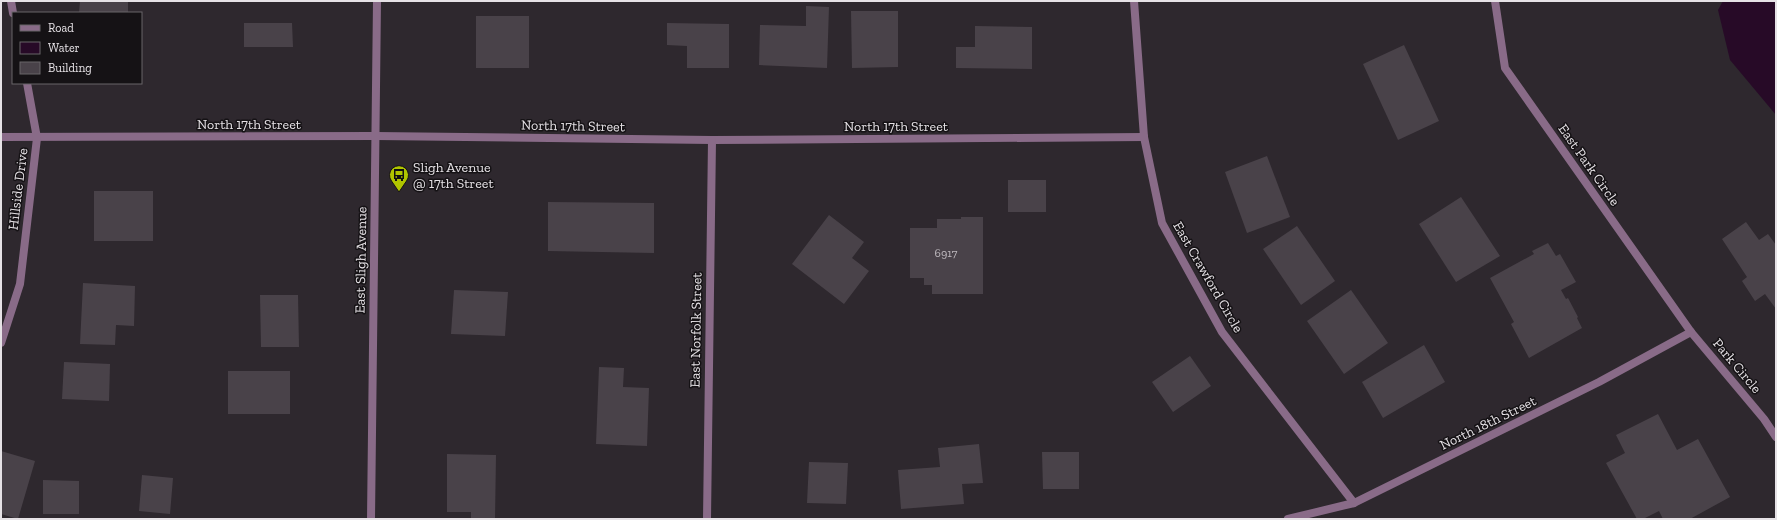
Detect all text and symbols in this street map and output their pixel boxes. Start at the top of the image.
legend [12,12,142,84]
text: Road [48,21,74,35]
text: Water [48,41,80,55]
text: Building [48,61,92,75]
street label: North 17th Street [197,116,302,133]
street label: North 17th Street [521,117,626,135]
street label: North 17th Street [844,118,949,135]
street label: East Park Circle [1554,121,1624,210]
street label: Hillside Drive [5,147,32,231]
place label: Sligh Avenue @ 17th Street [413,159,494,192]
bus stop icon: Sligh Avenue @ 17th Street [388,164,410,192]
street label: East Sligh Avenue [352,206,370,314]
street label: East Crawford Circle [1169,218,1247,336]
house number: 6917 [935,246,958,260]
street label: East Norfolk Street [686,271,706,388]
street label: Park Circle [1709,335,1765,397]
street label: North 18th Street [1437,392,1540,454]

